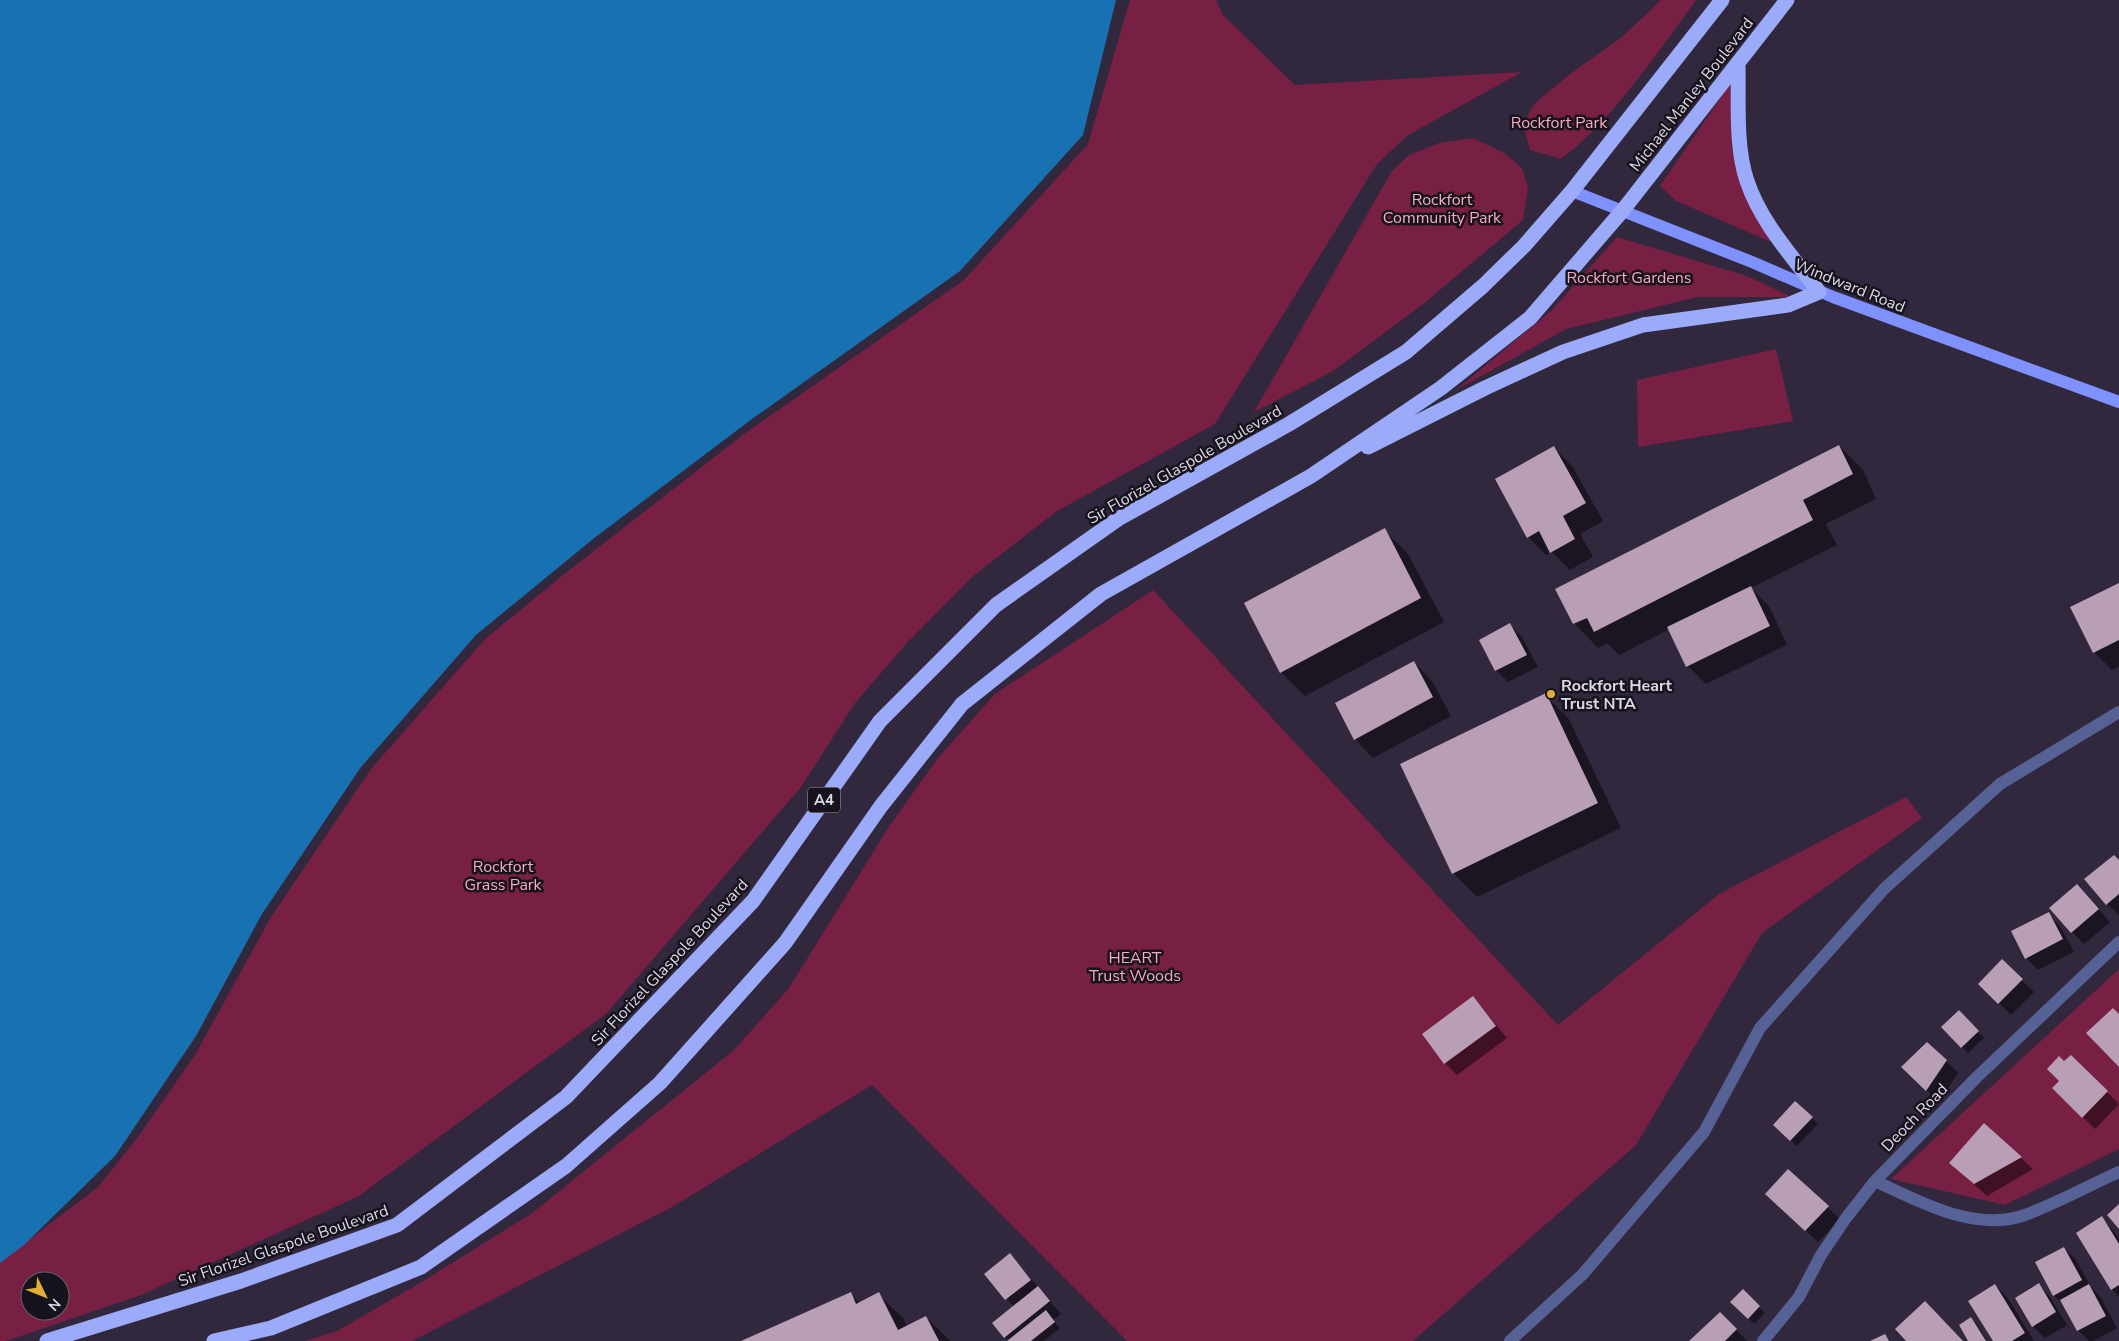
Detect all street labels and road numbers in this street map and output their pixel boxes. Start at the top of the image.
street label: Michael Manley Boulevard [1625,13,1759,176]
street label: Windward Road [1791,254,1908,318]
street label: Sir Florizel Glaspole Boulevard [1083,400,1286,530]
road number: A4 [808,788,840,812]
street label: Sir Florizel Glaspole Boulevard [586,874,753,1051]
street label: Deoch Road [1877,1079,1953,1157]
street label: Sir Florizel Glaspole Boulevard [175,1200,391,1292]

